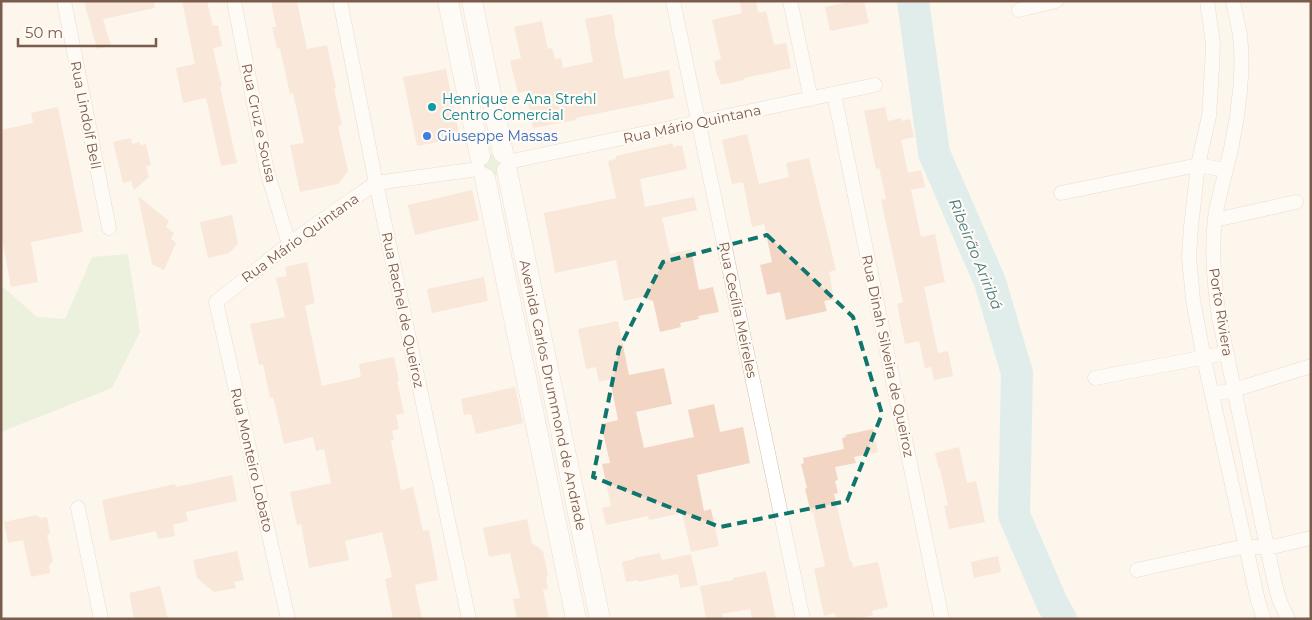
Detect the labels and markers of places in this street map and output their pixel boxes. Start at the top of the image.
place label: Henrique e Ana Strehl Centro Comercial [442,90,597,124]
marker: Henrique e Ana Strehl Centro Comercial [426,101,438,113]
place label: Giuseppe Massas [437,127,558,145]
marker: Giuseppe Massas [421,130,433,142]

